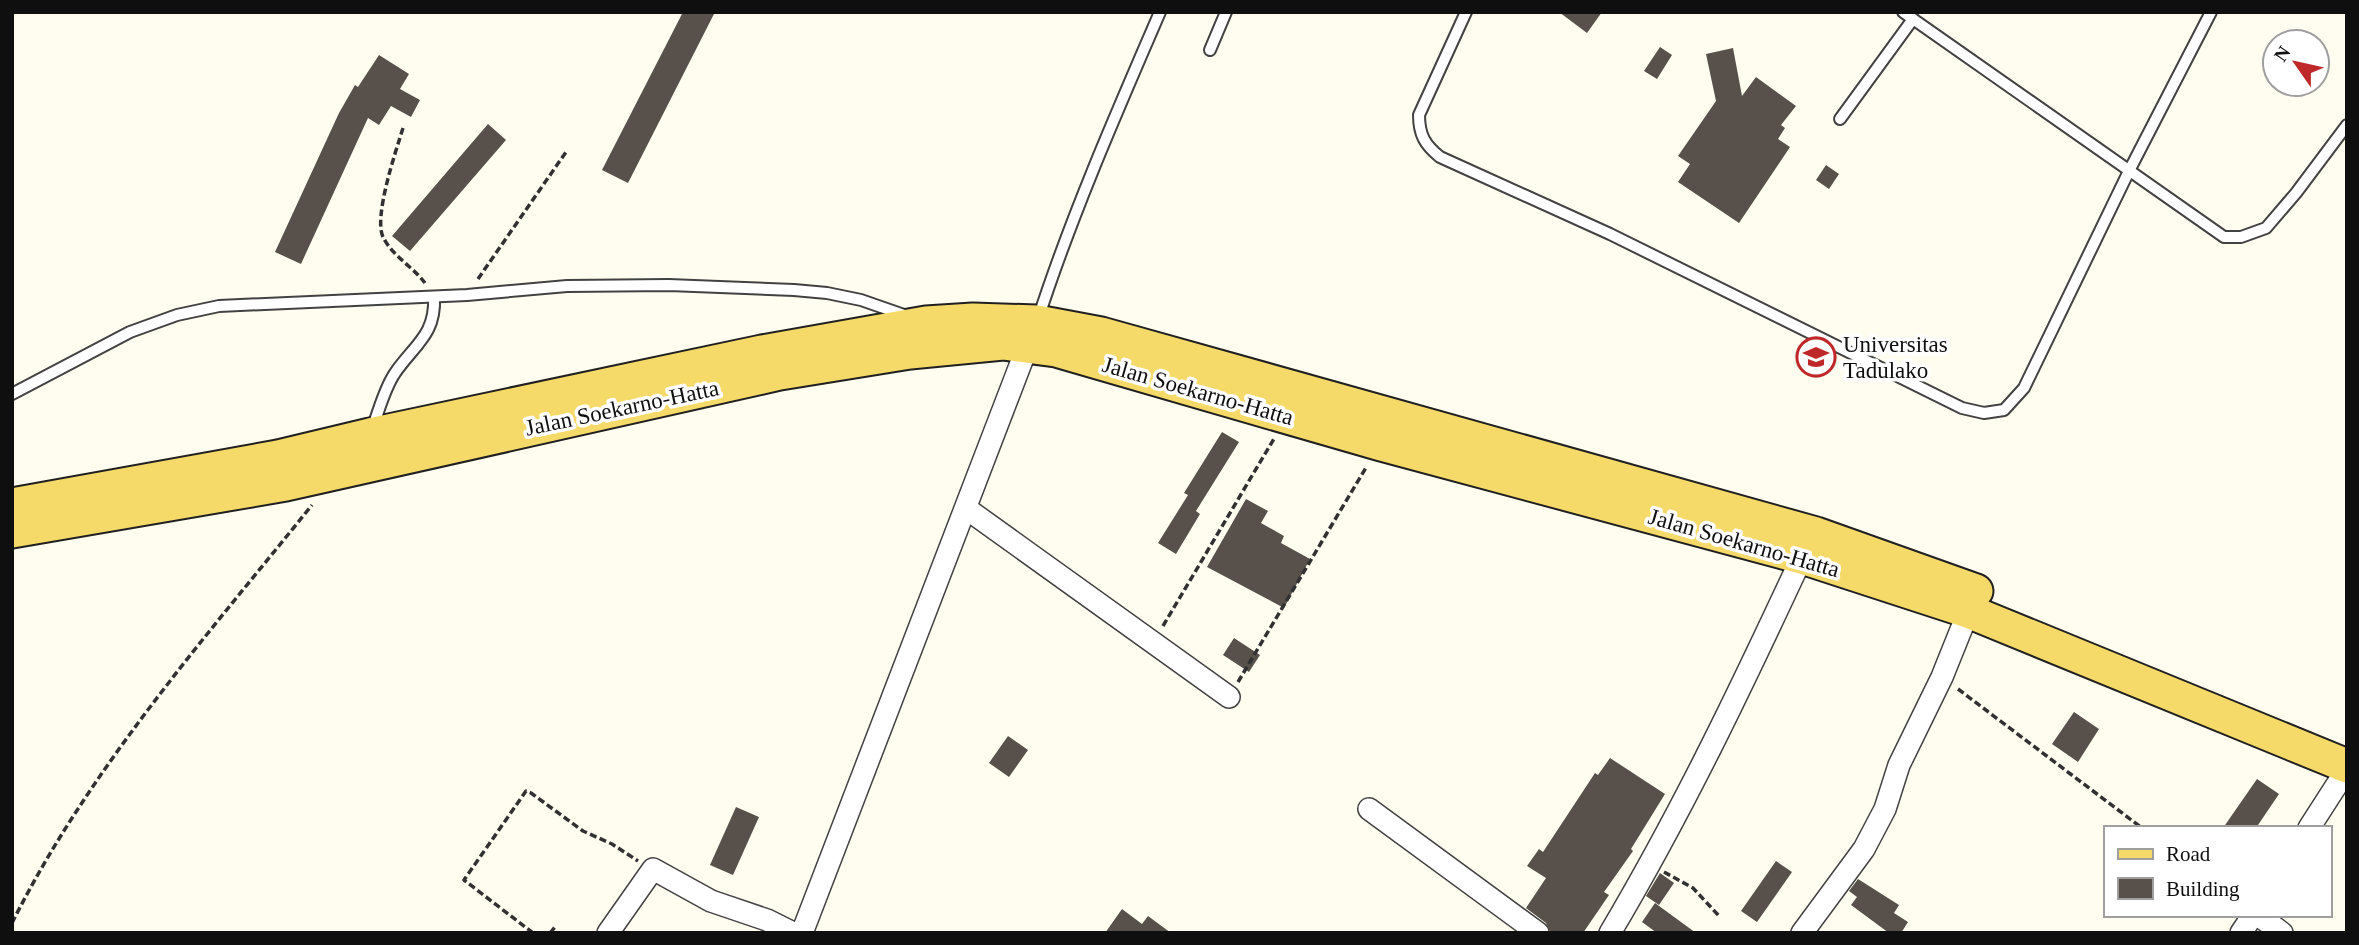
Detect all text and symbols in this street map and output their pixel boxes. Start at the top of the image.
north arrow [2261,28,2331,98]
text: N [2270,42,2295,65]
place label: Universitas Tadulako [1843,332,1948,383]
school or university icon: Universitas Tadulako [1795,336,1837,378]
street label: Jalan Soekarno-Hatta [1100,352,1296,430]
street label: Jalan Soekarno-Hatta [523,375,721,441]
street label: Jalan Soekarno-Hatta [1646,504,1842,582]
legend [2104,826,2331,917]
text: Road [2166,842,2211,866]
text: Building [2166,877,2240,901]

